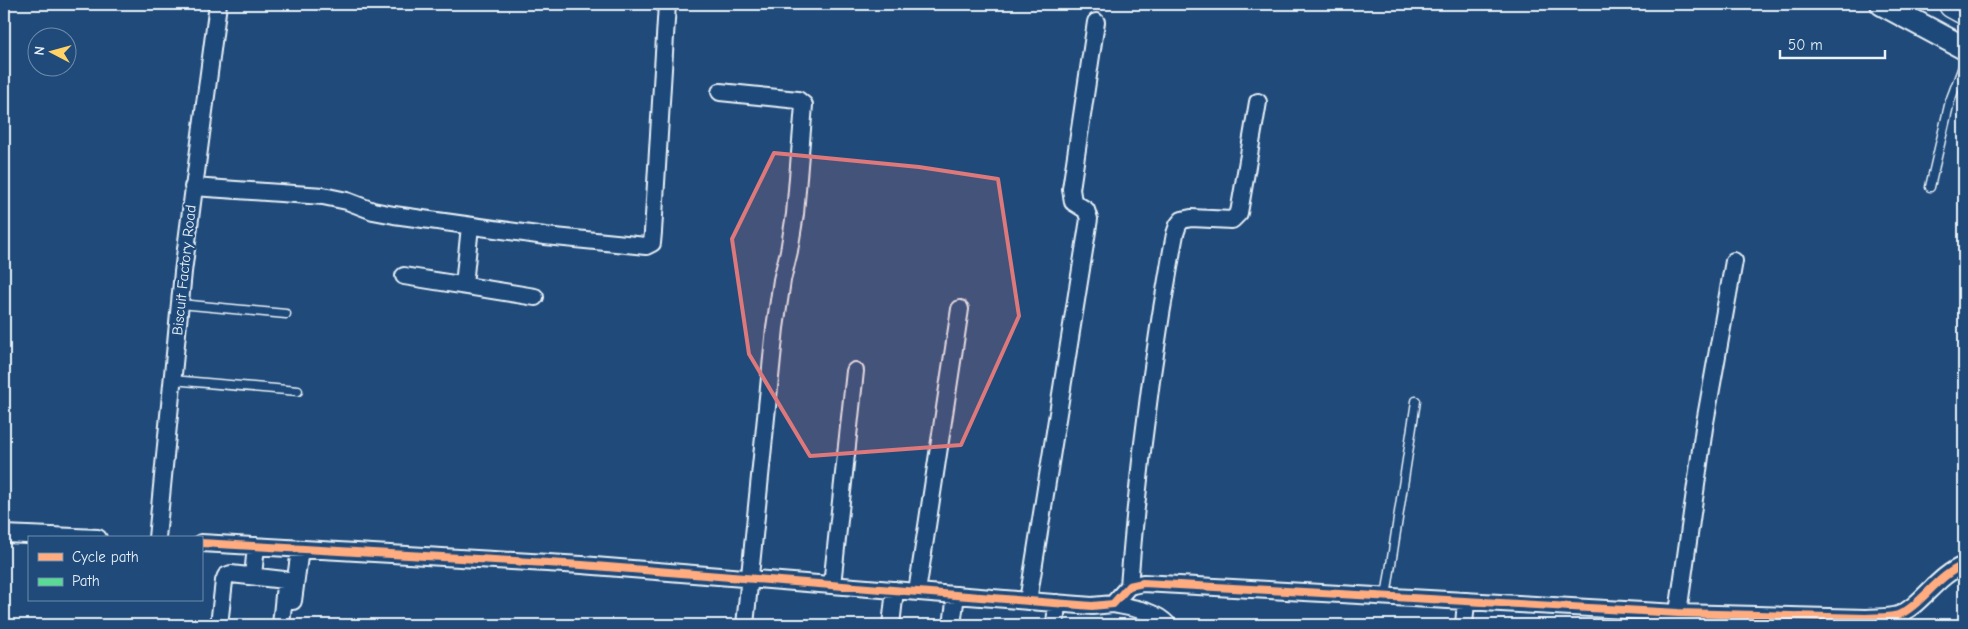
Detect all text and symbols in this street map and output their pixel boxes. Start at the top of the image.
north arrow [28,28,78,78]
scale bar [1780,28,1886,60]
text: 50 m [1788,36,1823,54]
text: N [31,45,48,56]
street label: Biscuit Factory Road [168,204,200,336]
legend [28,536,202,602]
text: Cycle path [72,548,139,566]
text: Path [72,572,100,590]

